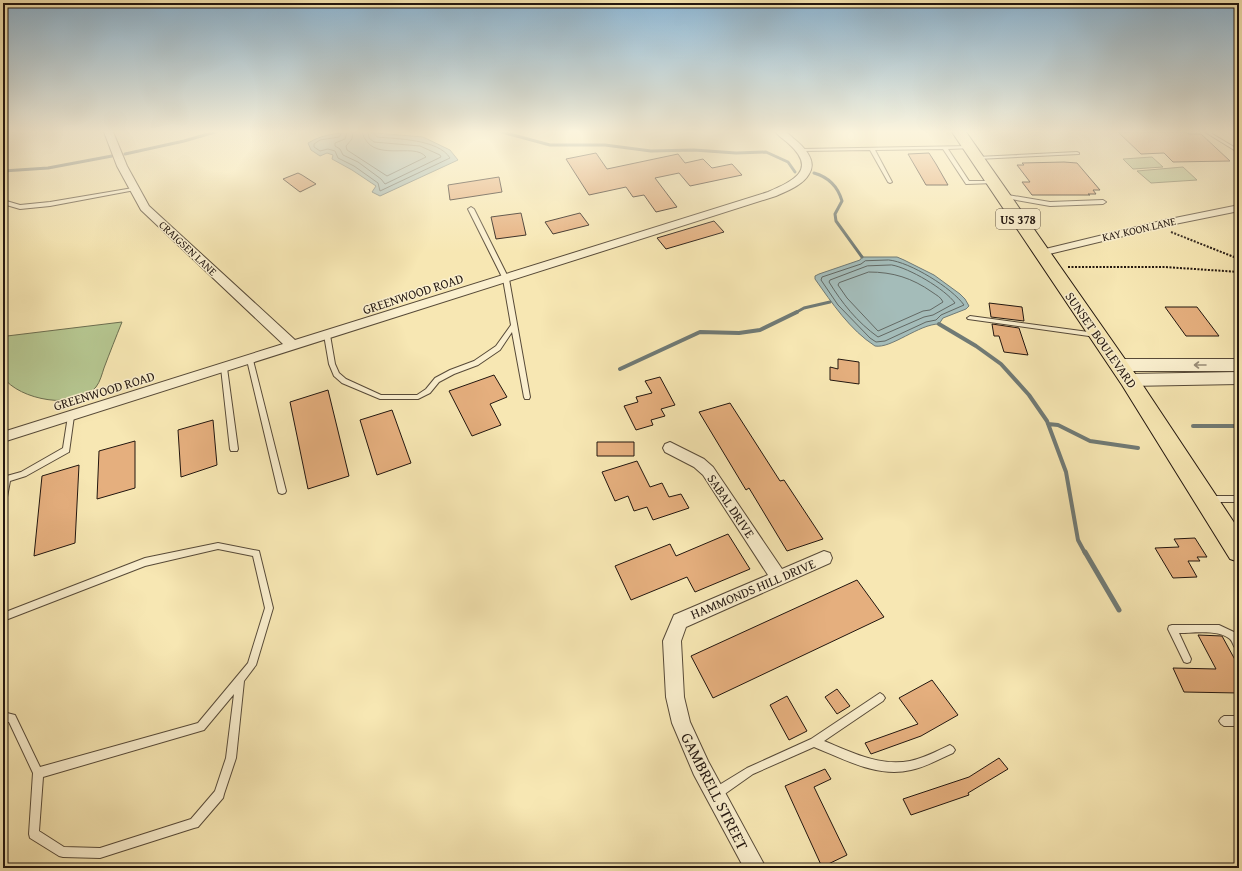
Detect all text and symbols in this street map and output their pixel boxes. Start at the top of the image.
road number: US 378 [996,209,1040,229]
street label: KAY KOON LANE [1101,213,1178,245]
street label: CRAIGSEN LANE [155,217,221,279]
street label: GREENWOOD ROAD [360,269,466,319]
street label: SUNSET BOULEVARD [1061,288,1141,392]
one-way arrow [1194,361,1207,369]
street label: GREENWOOD ROAD [51,367,157,415]
street label: SABAL DRIVE [703,470,760,542]
street label: HAMMONDS HILL DRIVE [688,554,819,624]
street label: GAMBRELL STREET [675,728,755,854]

